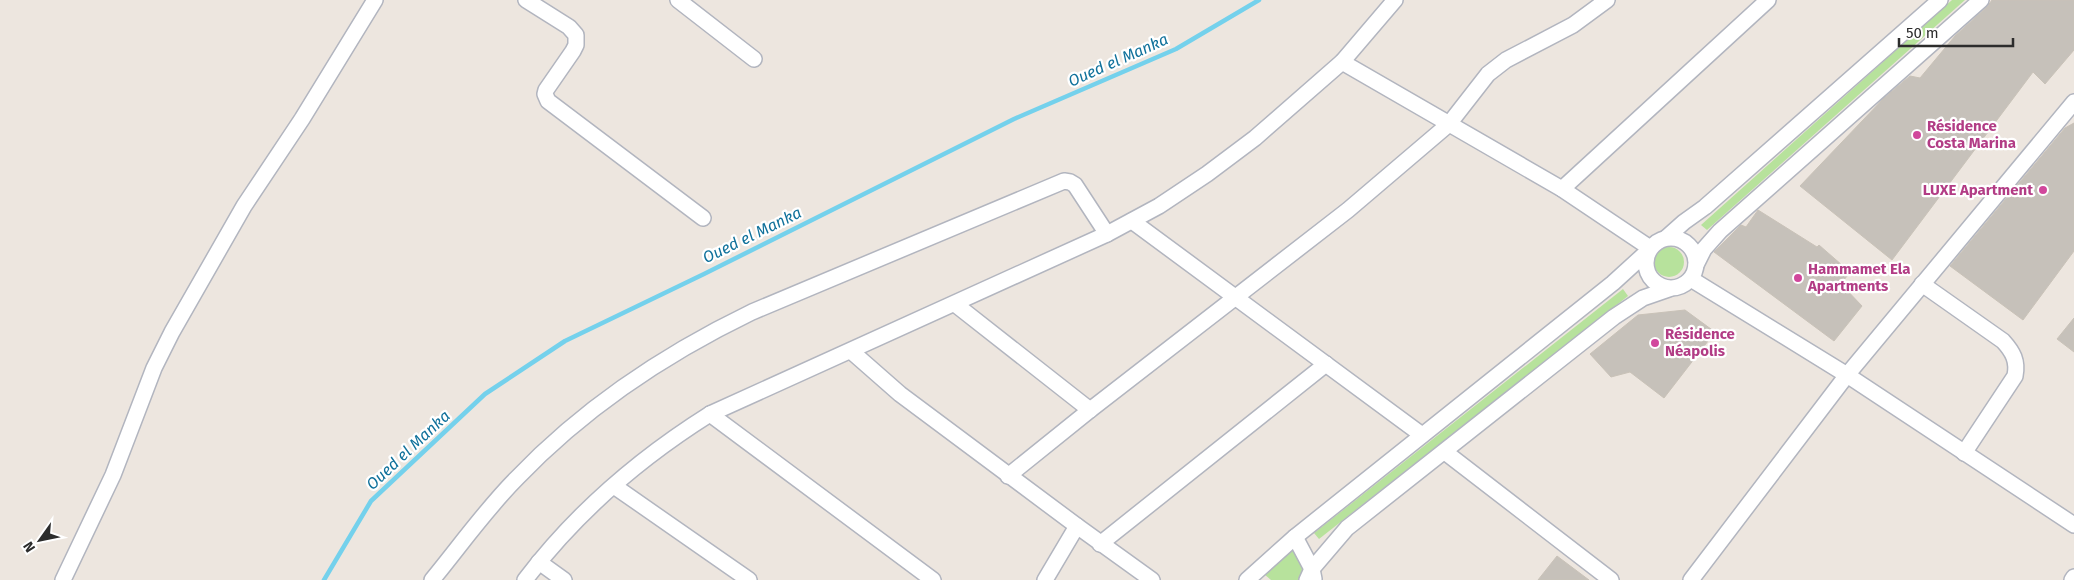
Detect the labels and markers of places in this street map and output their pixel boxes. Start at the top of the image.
place label: Résidence Costa Marina [1927,117,2016,152]
marker: Résidence Costa Marina [1911,129,1923,141]
place label: LUXE Apartment [1923,181,2033,199]
marker: LUXE Apartment [2037,184,2049,196]
place label: Hammamet Ela Apartments [1807,260,1910,295]
marker: Hammamet Ela Apartments [1792,272,1804,284]
place label: Résidence Néapolis [1665,325,1735,360]
marker: Résidence Néapolis [1649,337,1661,349]

